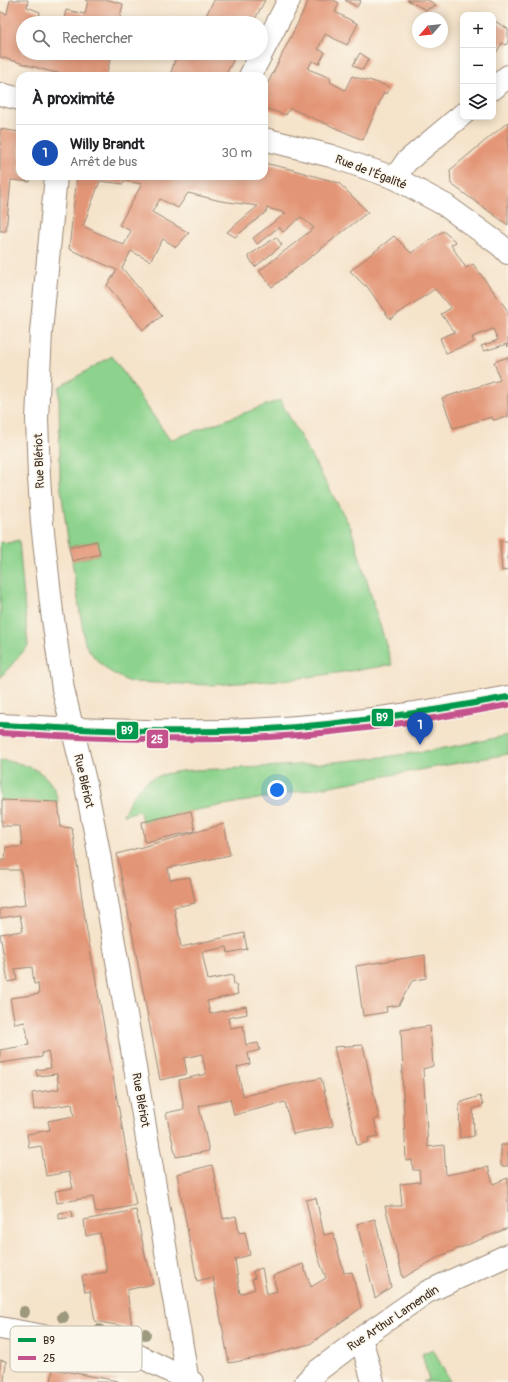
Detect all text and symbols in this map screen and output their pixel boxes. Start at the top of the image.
north arrow [412,12,448,48]
map controls [460,12,496,120]
button: + [460,12,496,48]
search box [16,16,268,60]
icon: search [30,27,52,49]
text: Rechercher [62,29,133,48]
button: − [460,48,496,84]
button: layers [460,84,496,120]
text: À proximité [32,88,115,109]
text: Willy Brandt [70,135,145,154]
text: 1 [42,145,48,161]
text: 30 m [222,145,252,161]
street label: Rue de l'Égalité [333,151,409,193]
text: Arrêt de bus [70,154,137,170]
street label: Rue Blériot [31,433,48,489]
line badge: B9 [371,708,394,727]
text: B9 [376,711,388,724]
pin: 1 [407,712,433,745]
line badge: B9 [116,721,139,740]
text: B9 [121,724,133,737]
line badge: 25 [146,729,169,749]
text: 25 [151,733,163,746]
street label: Rue Blériot [70,753,97,810]
your location [267,780,287,800]
street label: Rue Blériot [128,1072,153,1129]
street label: Rue Arthur Lamendin [345,1282,442,1355]
legend [10,1326,142,1372]
text: B9 [43,1334,55,1347]
text: 25 [43,1352,55,1365]

